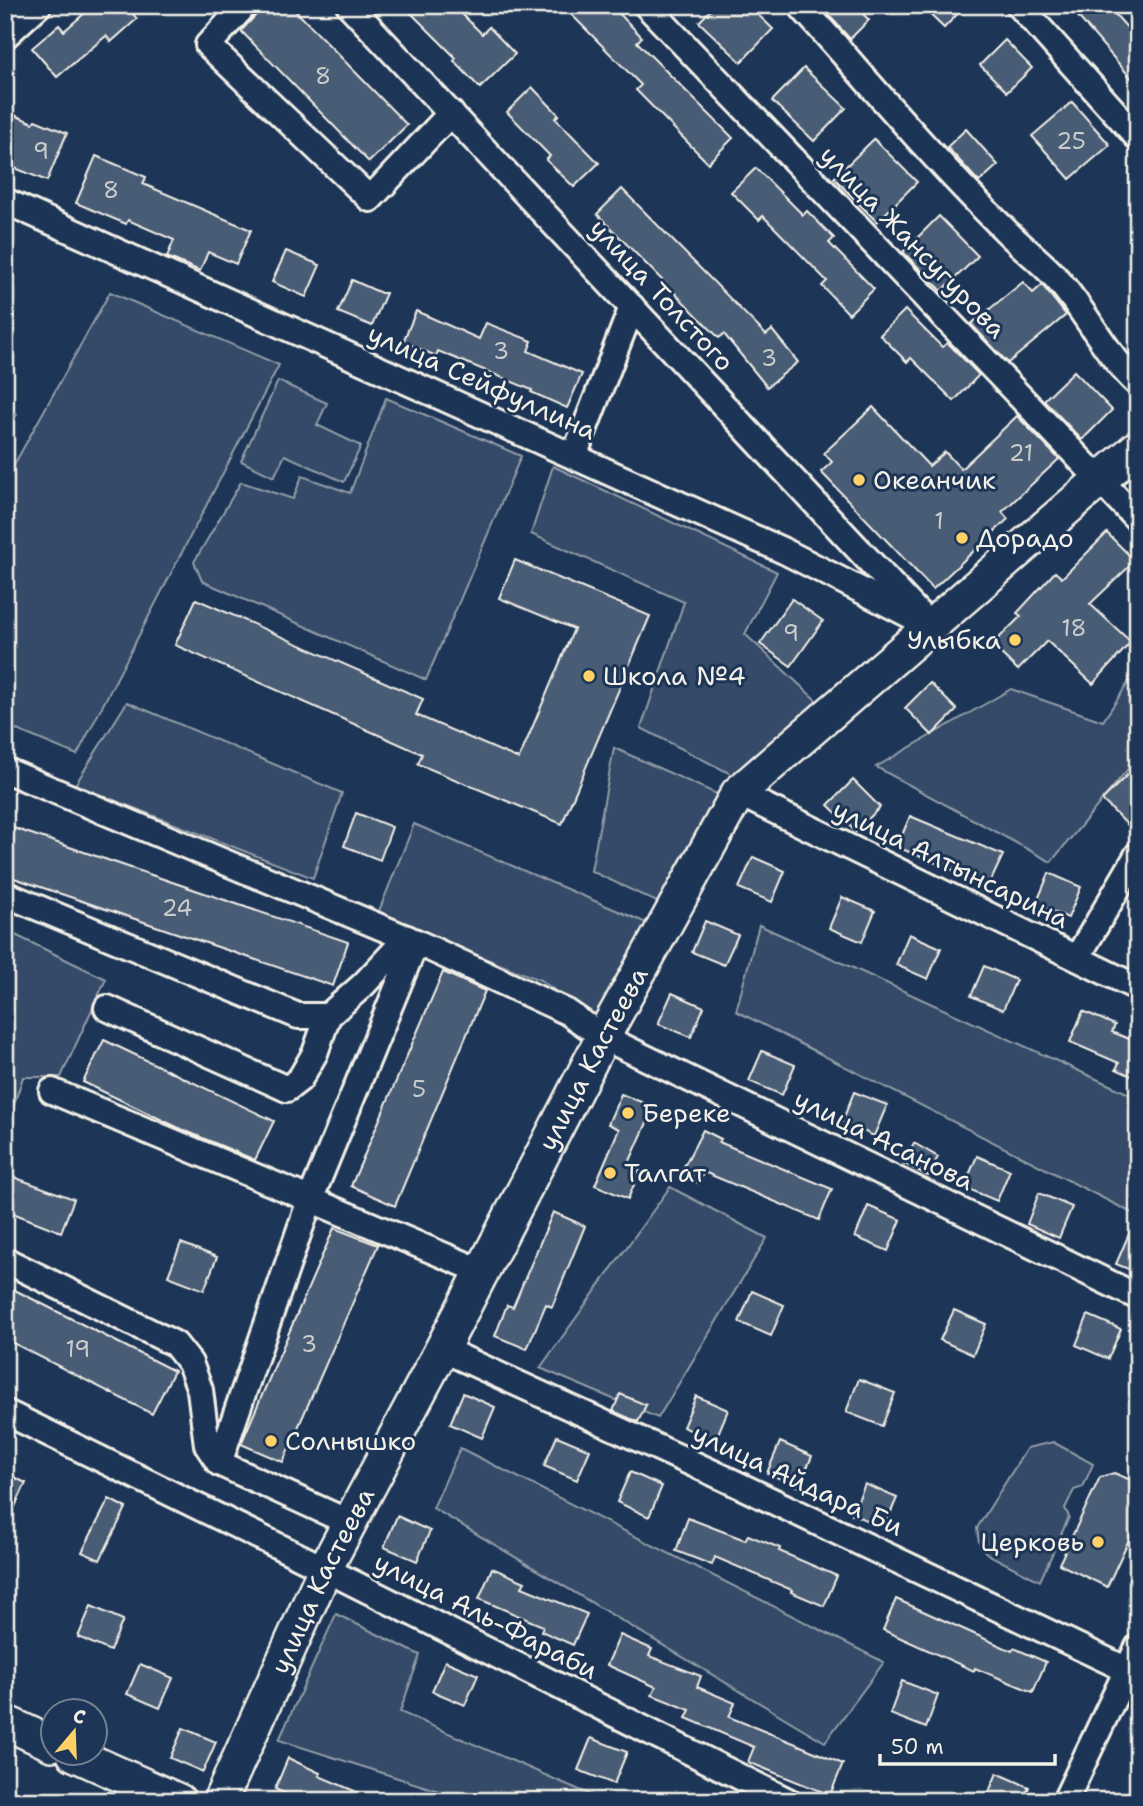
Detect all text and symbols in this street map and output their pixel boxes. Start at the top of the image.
house number: 8 [315,61,331,91]
house number: 25 [1056,126,1086,156]
house number: 9 [33,136,49,166]
street label: улица Жансугурова [812,138,1015,346]
house number: 8 [103,175,119,205]
street label: улица Толстого [582,211,742,379]
street label: улица Сейфуллина [362,315,602,448]
house number: 3 [493,336,509,366]
house number: 3 [761,343,777,373]
house number: 21 [1009,438,1033,468]
place label: Океанчик [873,462,996,497]
marker: Океанчик [851,472,867,488]
house number: 1 [934,506,944,536]
place label: Дорадо [976,520,1074,555]
marker: Дорадо [954,530,970,546]
house number: 18 [1061,613,1087,643]
house number: 9 [783,618,799,648]
place label: Улыбка [907,622,1001,657]
marker: Улыбка [1007,632,1023,648]
place label: Школа №4 [603,658,746,693]
marker: Школа №4 [581,668,597,684]
street label: улица Алтынсарина [827,791,1075,936]
house number: 24 [162,893,192,923]
street label: улица Кастеева [529,960,656,1156]
house number: 5 [412,1074,426,1104]
street label: улица Асанова [788,1081,980,1198]
place label: Береке [642,1095,731,1130]
marker: Береке [620,1105,636,1121]
place label: Талгат [624,1155,707,1190]
marker: Талгат [602,1165,618,1181]
house number: 3 [301,1329,317,1359]
house number: 19 [66,1334,90,1364]
street label: улица Айдара Би [687,1415,909,1544]
place label: Солнышко [285,1423,416,1458]
marker: Солнышко [263,1433,279,1449]
street label: улица Кастеева [262,1481,382,1679]
place label: Церковь [980,1524,1084,1559]
marker: Церковь [1090,1534,1106,1550]
street label: улица Аль-Фараби [368,1544,604,1687]
north arrow [38,1698,108,1768]
text: С [70,1703,89,1730]
scale bar [880,1722,1056,1766]
text: 50 m [891,1733,944,1761]

